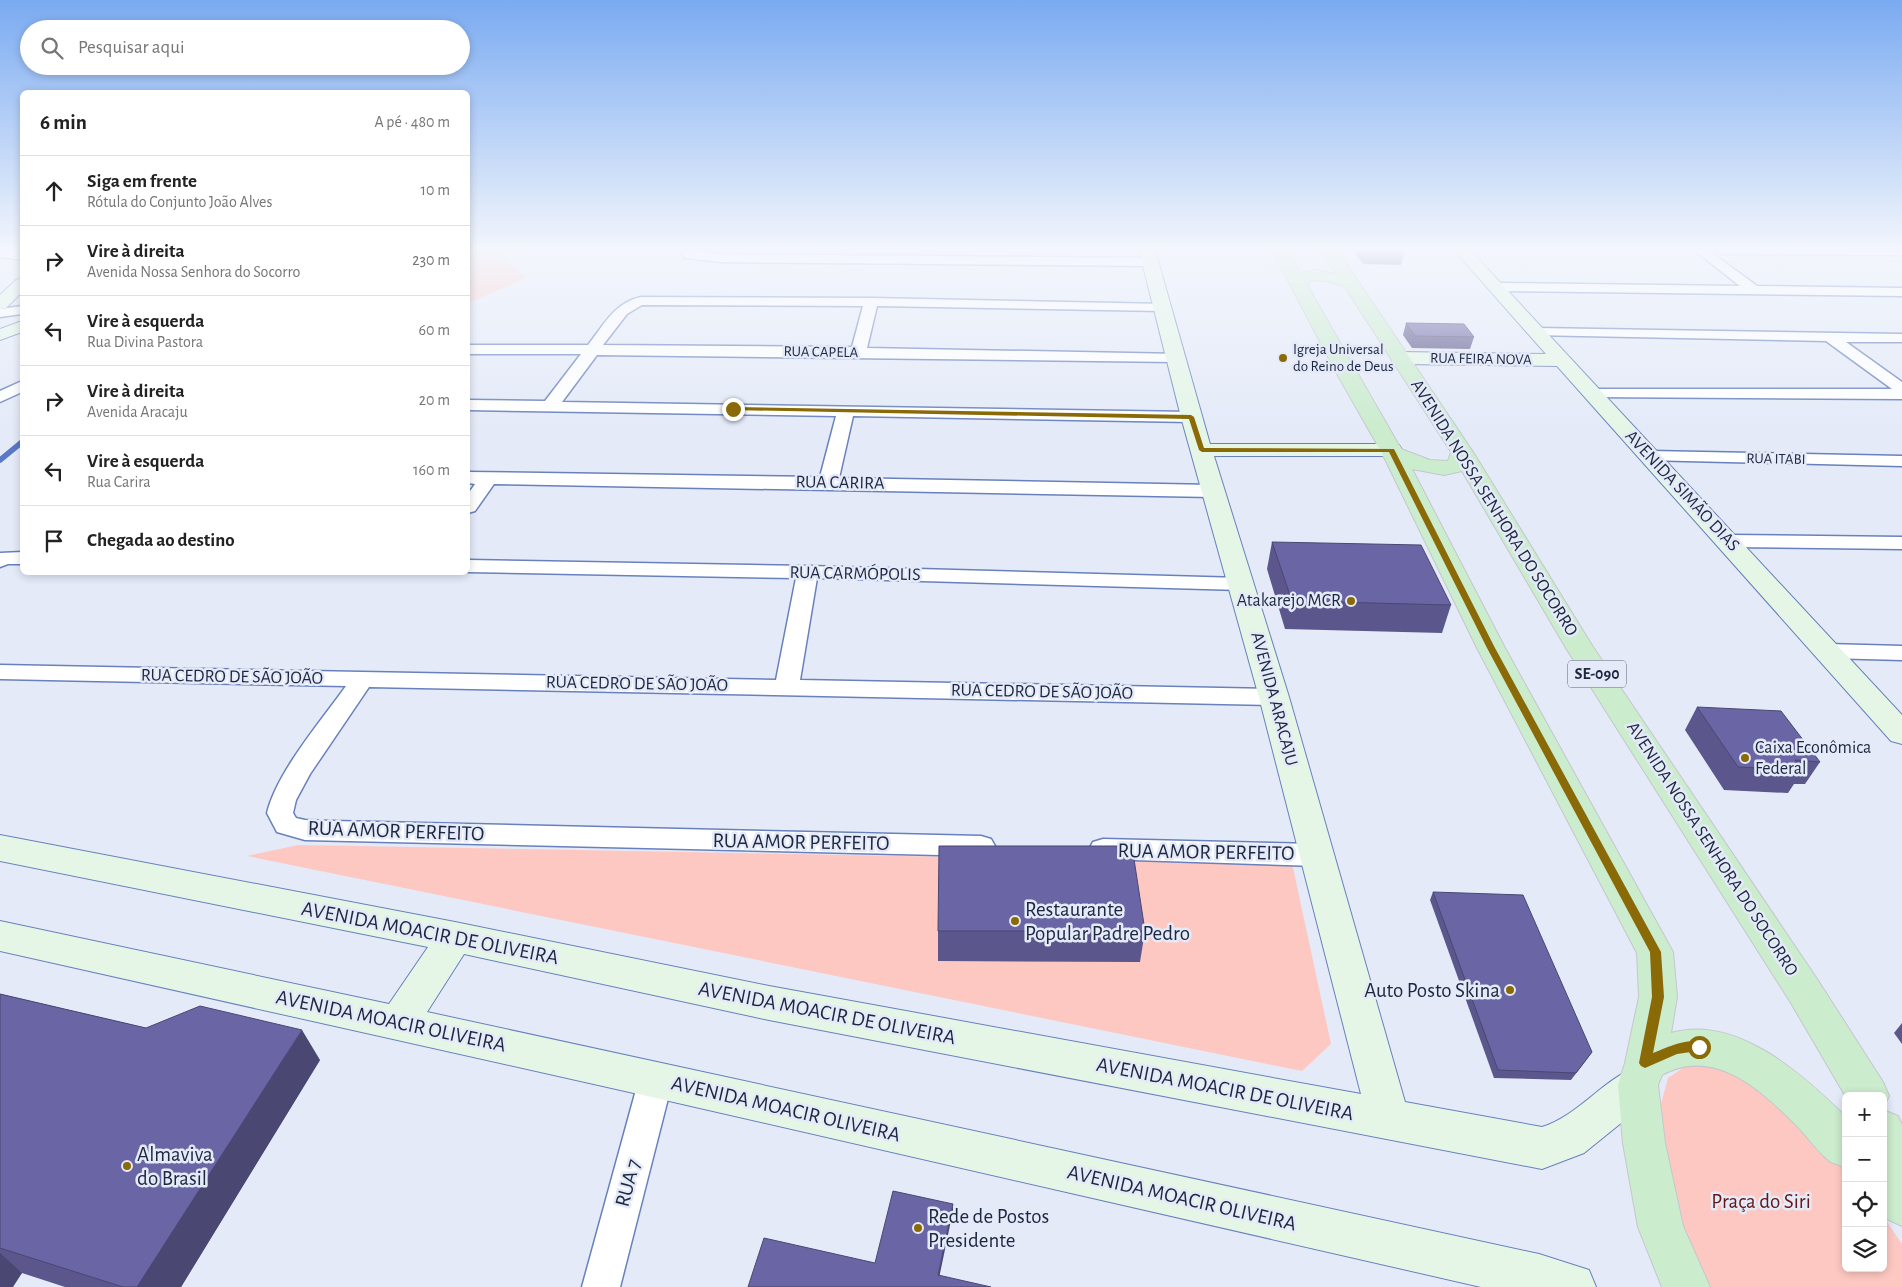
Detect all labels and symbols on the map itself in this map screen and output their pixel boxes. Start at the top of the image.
place label: Igreja Universal do Reino de Deus [1293,342,1394,374]
street label: RUA CAPELA [784,344,859,360]
street label: RUA FEIRA NOVA [1430,351,1532,367]
marker: Igreja Universal do Reino de Deus [1277,352,1289,364]
street label: AVENIDA NOSSA SENHORA DO SOCORRO [1407,377,1581,639]
route end [722,398,745,421]
street label: AVENIDA SIMÃO DIAS [1621,425,1745,555]
street label: RUA ITABI [1746,451,1806,467]
street label: RUA CARIRA [795,473,885,493]
street label: RUA CARMÓPOLIS [789,561,921,584]
place label: Atakarejo MCR [1237,592,1341,610]
marker: Atakarejo MCR [1345,595,1357,607]
street label: AVENIDA ARACAJU [1247,630,1301,768]
road number: SE-090 [1568,661,1626,688]
street label: RUA CEDRO DE SÃO JOÃO [141,663,323,688]
street label: RUA CEDRO DE SÃO JOÃO [546,670,728,695]
street label: RUA CEDRO DE SÃO JOÃO [951,678,1133,703]
street label: AVENIDA NOSSA SENHORA DO SOCORRO [1623,719,1801,979]
place label: Caixa Econômica Federal [1755,739,1871,778]
marker: Caixa Econômica Federal [1739,752,1751,764]
street label: RUA AMOR PERFEITO [307,817,485,845]
street label: RUA AMOR PERFEITO [712,830,890,854]
street label: RUA AMOR PERFEITO [1117,840,1295,864]
street label: AVENIDA MOACIR DE OLIVEIRA [300,898,560,968]
place label: Restaurante Popular Padre Pedro [1025,899,1190,944]
marker: Restaurante Popular Padre Pedro [1009,915,1021,927]
street label: AVENIDA MOACIR DE OLIVEIRA [697,978,957,1048]
place label: Auto Posto Skina [1364,980,1500,1001]
marker: Auto Posto Skina [1504,984,1516,996]
street label: AVENIDA MOACIR OLIVEIRA [274,986,508,1056]
route start [1688,1036,1711,1059]
street label: AVENIDA MOACIR DE OLIVEIRA [1095,1054,1355,1124]
street label: AVENIDA MOACIR OLIVEIRA [669,1072,903,1146]
place label: Almaviva do Brasil [137,1144,213,1189]
street label: RUA 7 [612,1157,644,1209]
marker: Almaviva do Brasil [121,1160,133,1172]
street label: AVENIDA MOACIR OLIVEIRA [1065,1161,1299,1235]
park label: Praça do Siri [1711,1191,1811,1212]
place label: Rede de Postos Presidente [928,1206,1049,1251]
marker: Rede de Postos Presidente [912,1222,924,1234]

